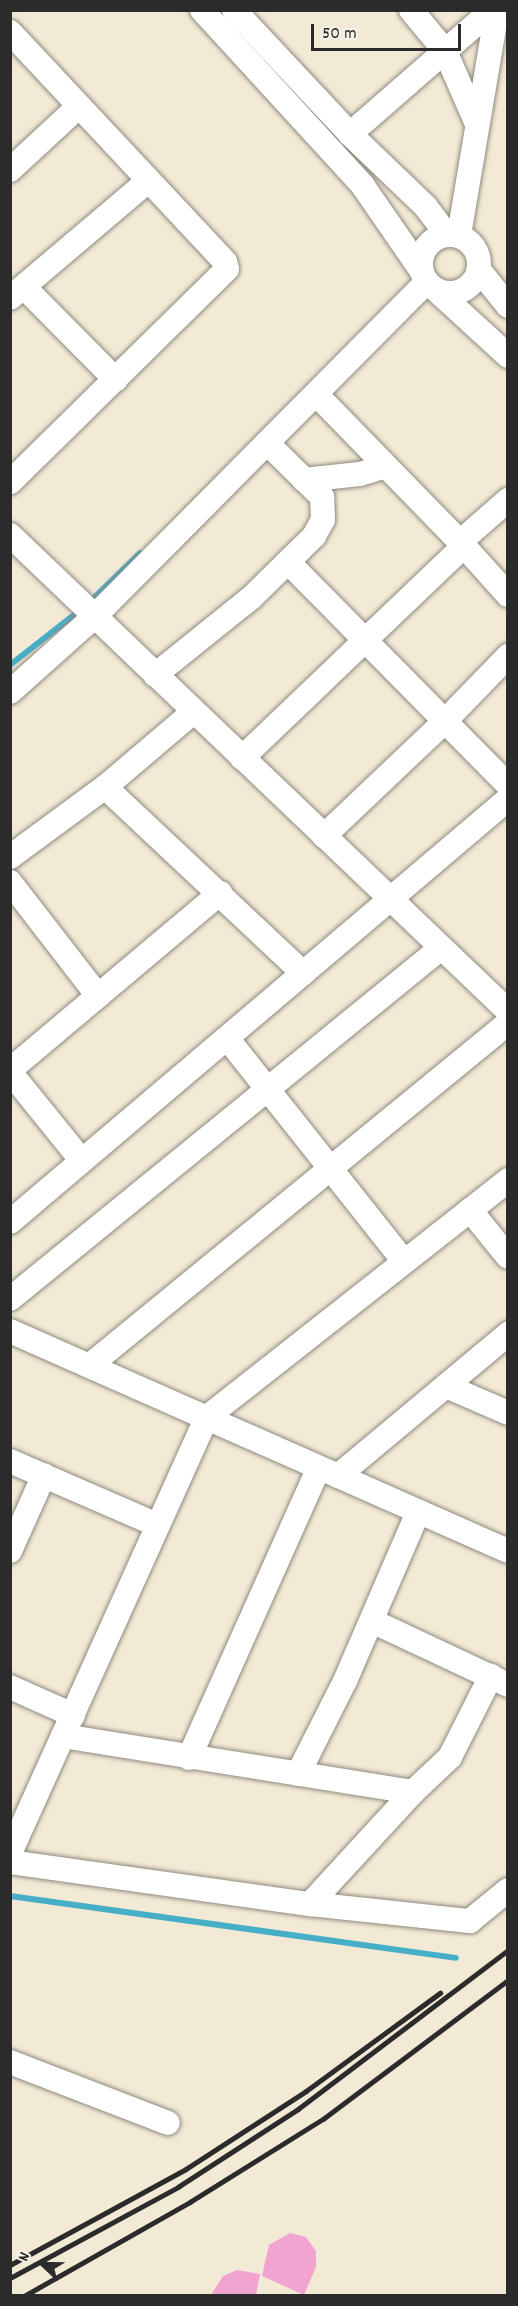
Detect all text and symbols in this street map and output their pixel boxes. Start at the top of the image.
scale bar [314,12,464,50]
text: 50 m [322,22,357,47]
north arrow [12,2234,72,2294]
text: N [13,2249,37,2265]

